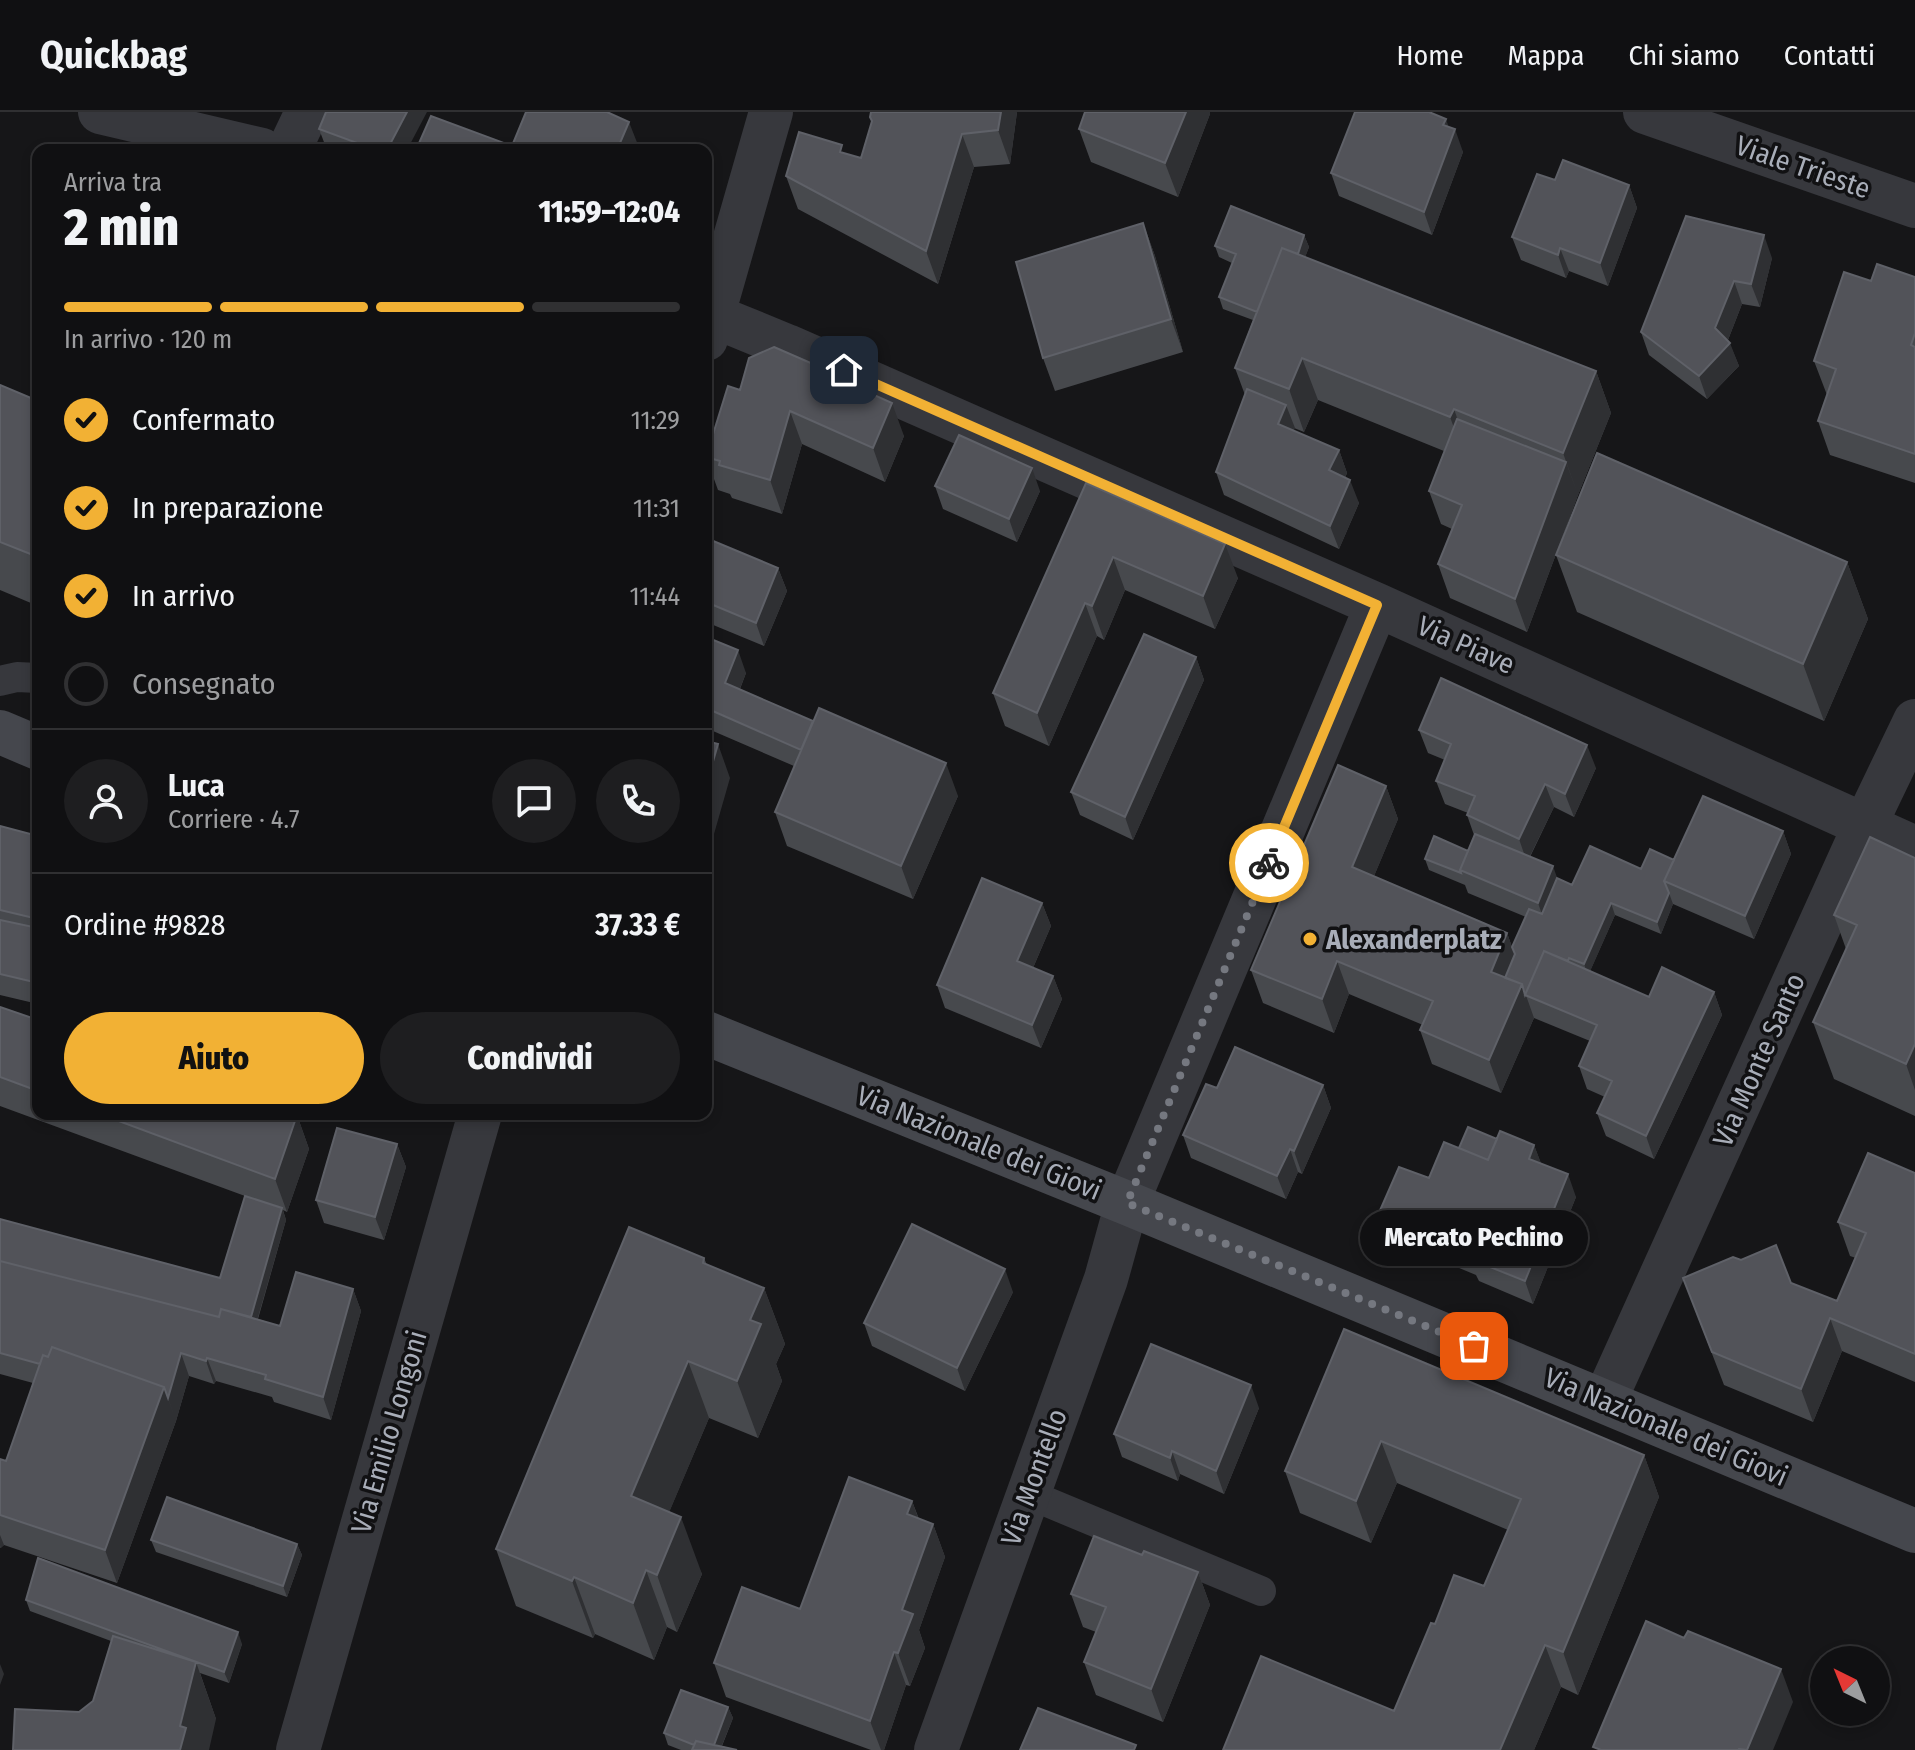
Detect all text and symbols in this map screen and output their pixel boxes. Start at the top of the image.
text: Quickbag [40,32,187,78]
text: Home [1397,39,1464,72]
text: Mappa [1508,39,1584,72]
text: Chi siamo [1628,39,1740,72]
text: Contatti [1784,39,1875,72]
street label: Viale Trieste [1732,129,1874,205]
text: Arriva tra [64,167,162,198]
text: 11:59–12:04 [538,194,680,230]
text: 2 min [64,196,179,259]
text: In arrivo · 120 m [64,324,232,355]
pin [810,336,878,404]
icon: home [822,348,866,392]
icon: check [64,398,108,442]
text: Confermato [132,402,275,438]
text: 11:29 [631,405,680,436]
icon: check [64,486,108,530]
text: In preparazione [132,490,324,526]
text: 11:31 [633,493,680,524]
icon: check [64,574,108,618]
text: In arrivo [132,578,235,614]
text: 11:44 [630,581,680,612]
street label: Via Piave [1412,609,1520,681]
text: Consegnato [132,666,276,702]
button: person [64,759,148,843]
button: chat [492,759,576,843]
button: phone [596,759,680,843]
text: Luca [168,768,225,804]
text: Corriere · 4.7 [168,804,299,835]
courier [1229,823,1309,903]
icon: bike [1247,841,1291,885]
text: Ordine #9828 [64,907,226,943]
text: 37.33 € [595,907,680,943]
place label: Alexanderplatz [1325,923,1502,956]
marker: Alexanderplatz [1301,930,1319,948]
street label: Via Monte Santo [1706,968,1812,1152]
button: Aiuto [64,1012,364,1104]
button: Condividi [380,1012,680,1104]
street label: Via Nazionale dei Giovi [852,1079,1106,1207]
callout: Mercato Pechino [1360,1210,1588,1266]
text: Mercato Pechino [1384,1222,1564,1253]
pin [1440,1312,1508,1380]
icon: bag [1452,1324,1496,1368]
street label: Via Emilio Longoni [344,1327,434,1537]
street label: Via Nazionale dei Giovi [1540,1361,1792,1493]
street label: Via Montello [994,1404,1074,1550]
north arrow [1810,1646,1890,1726]
map controls [1810,1646,1890,1726]

